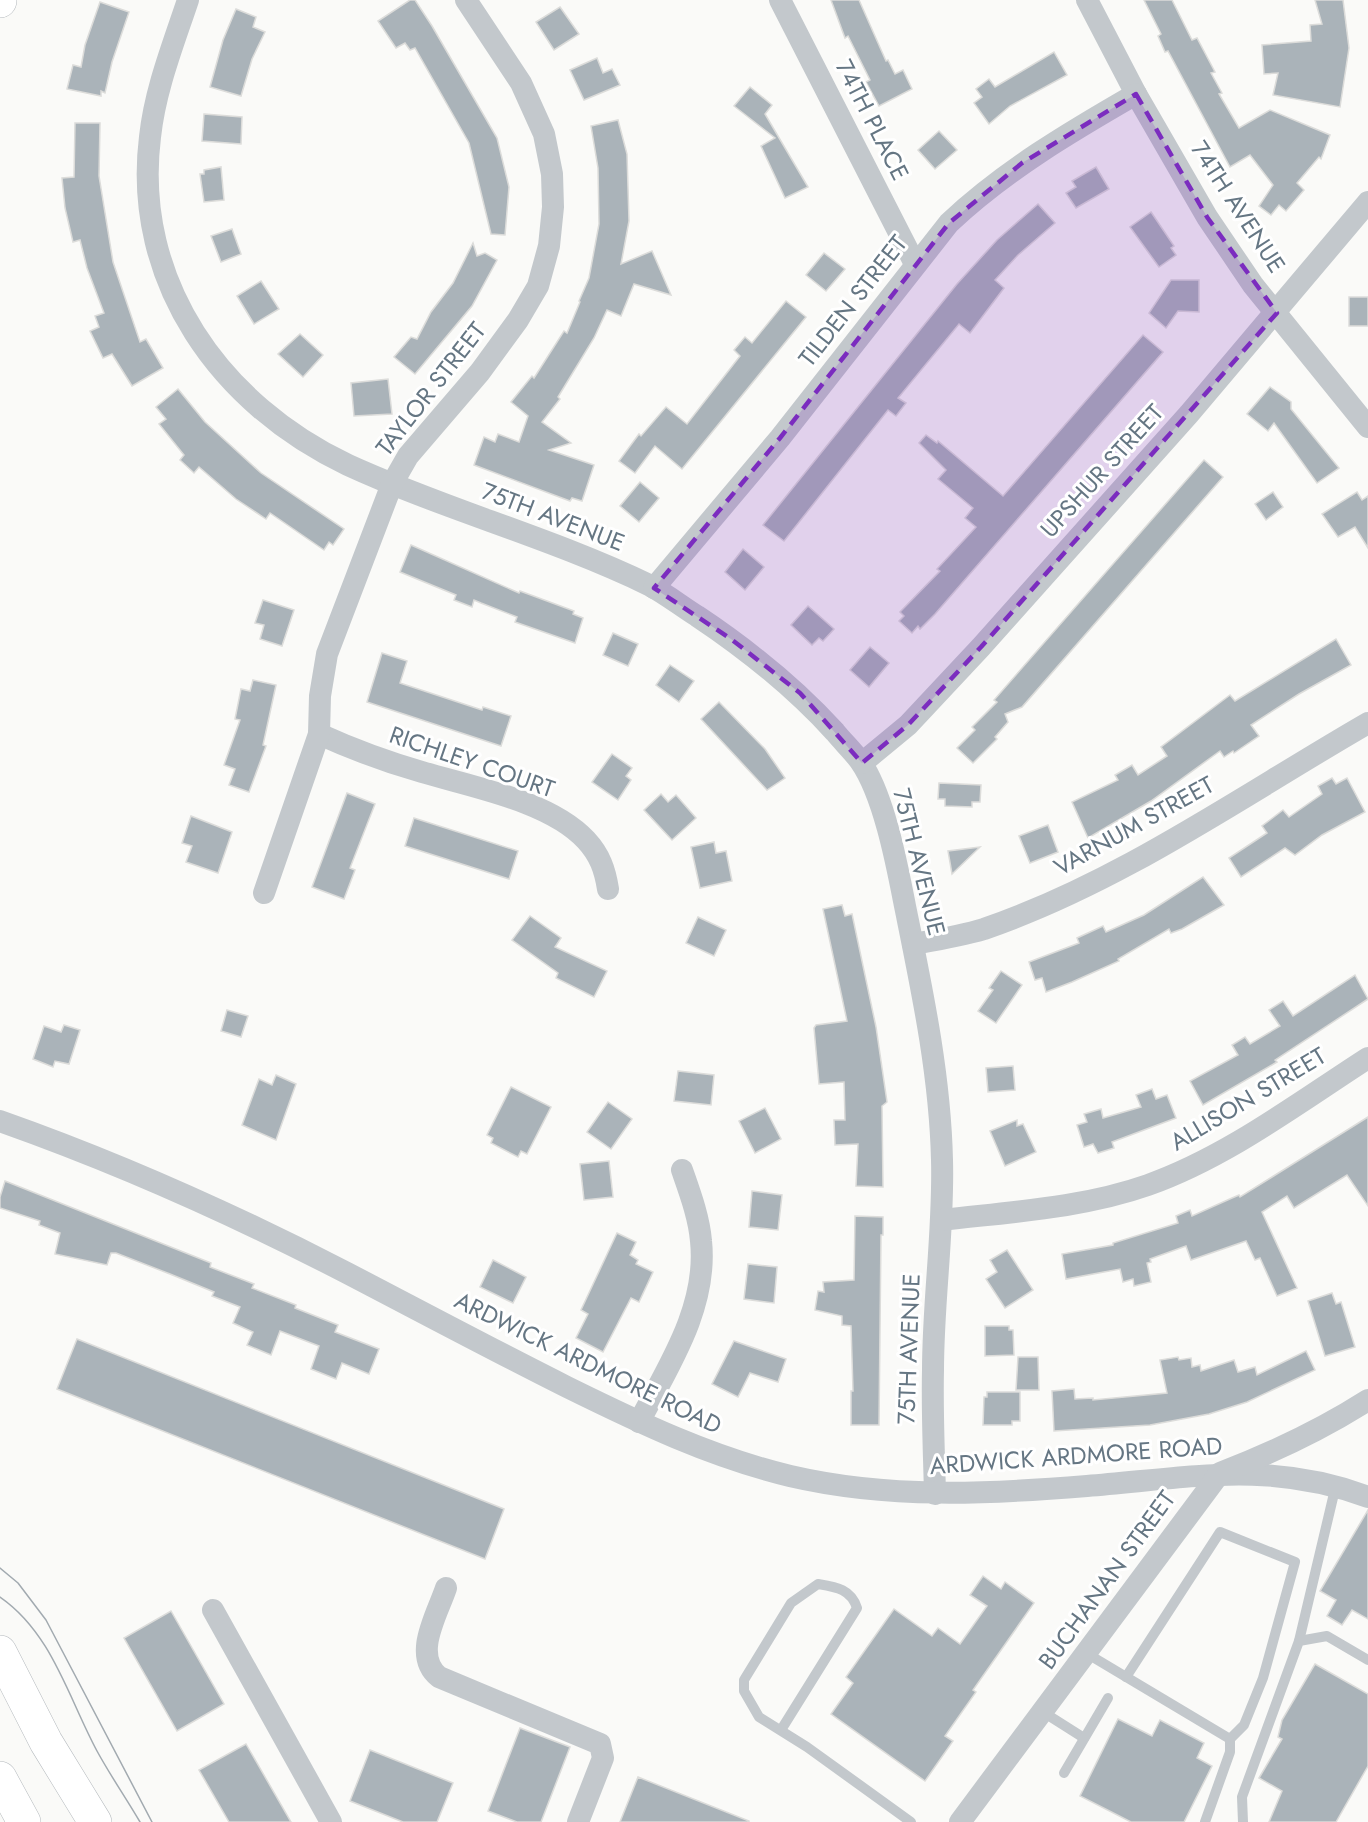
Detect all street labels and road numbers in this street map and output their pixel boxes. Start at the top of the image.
street label: 74TH PLACE [827,53,918,186]
street label: 74TH AVENUE [1183,134,1294,280]
street label: TILDEN STREET [790,227,915,374]
street label: TAYLOR STREET [367,314,494,463]
street label: UPSHUR STREET [1032,396,1171,545]
street label: 75TH AVENUE [476,473,630,560]
street label: RICHLEY COURT [385,717,559,806]
street label: VARNUM STREET [1047,767,1220,884]
street label: 75TH AVENUE [884,784,955,939]
street label: ALLISON STREET [1163,1038,1332,1159]
street label: 75TH AVENUE [888,1273,929,1425]
street label: ARDWICK ARDMORE ROAD [449,1283,728,1443]
street label: ARDWICK ARDMORE ROAD [928,1428,1224,1483]
street label: BUCHANAN STREET [1030,1483,1183,1676]

